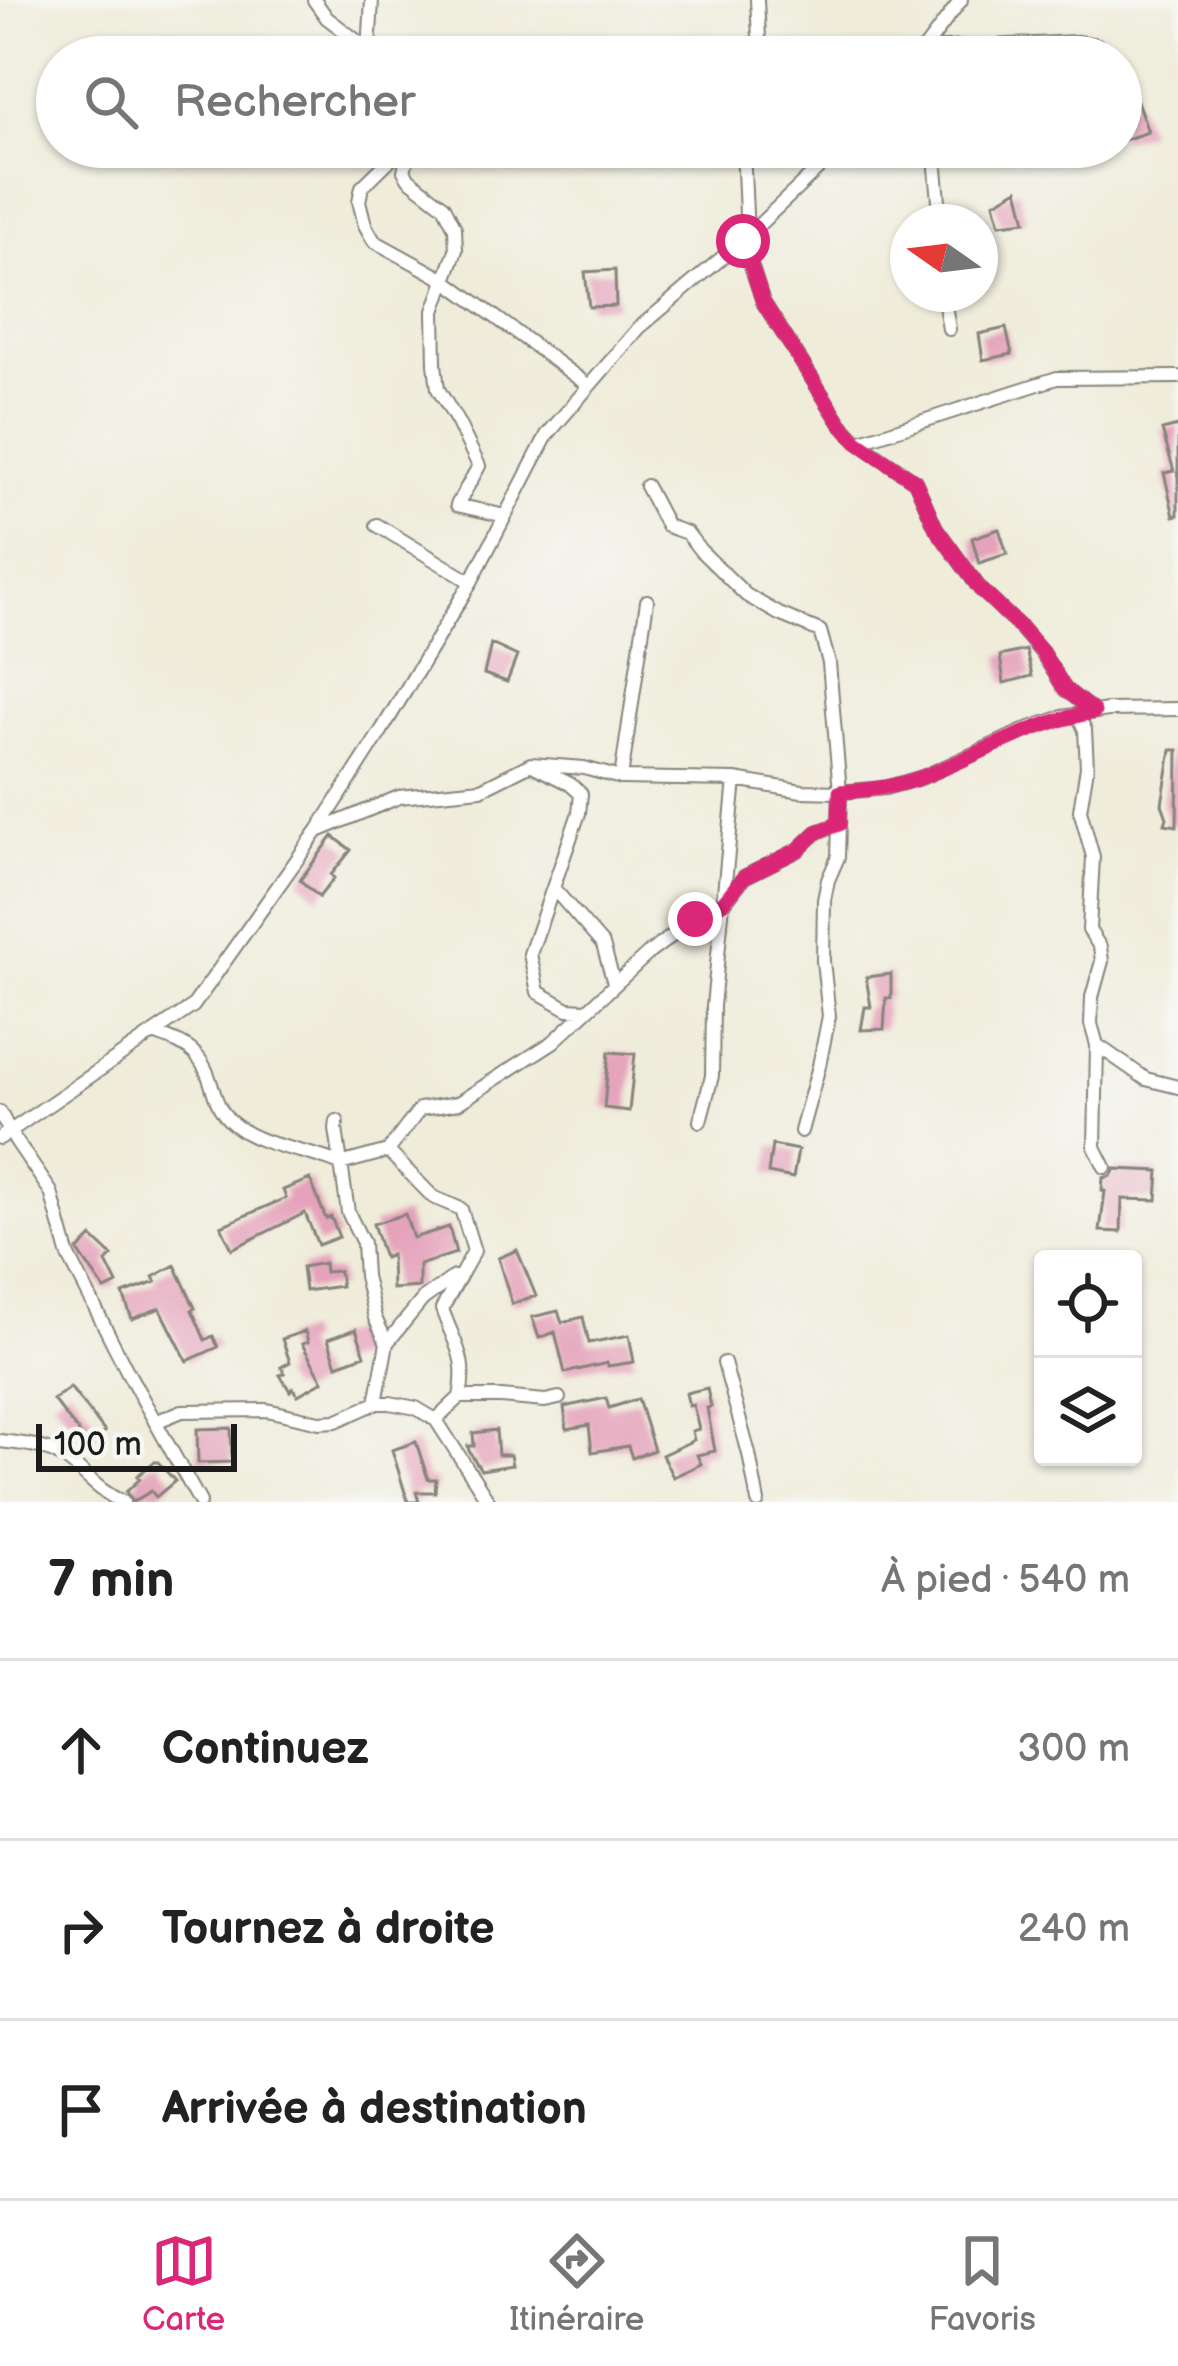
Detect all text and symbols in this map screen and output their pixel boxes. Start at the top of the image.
search box [36,36,1142,168]
icon: search [78,69,144,135]
text: Rechercher [174,75,415,130]
north arrow [890,204,998,312]
route start [716,214,770,268]
route end [668,892,722,946]
map controls [1034,1250,1142,1466]
button: locate [1034,1250,1142,1358]
button: layers [1034,1358,1142,1466]
scale bar [36,1418,237,1471]
text: 100 m [54,1425,142,1465]
text: 7 min [48,1550,174,1611]
text: À pied · 540 m [881,1557,1130,1604]
icon: ahead [48,1717,114,1783]
text: Continuez [162,1722,369,1777]
text: 300 m [1017,1726,1130,1773]
icon: right [48,1897,114,1963]
text: Tournez à droite [162,1902,495,1957]
text: 240 m [1018,1906,1130,1953]
icon: arrive [48,2077,114,2143]
text: Arrivée à destination [162,2082,587,2137]
tab: Carte [142,2228,225,2340]
tab: Itinéraire [509,2228,644,2340]
tab: Favoris [928,2228,1036,2340]

